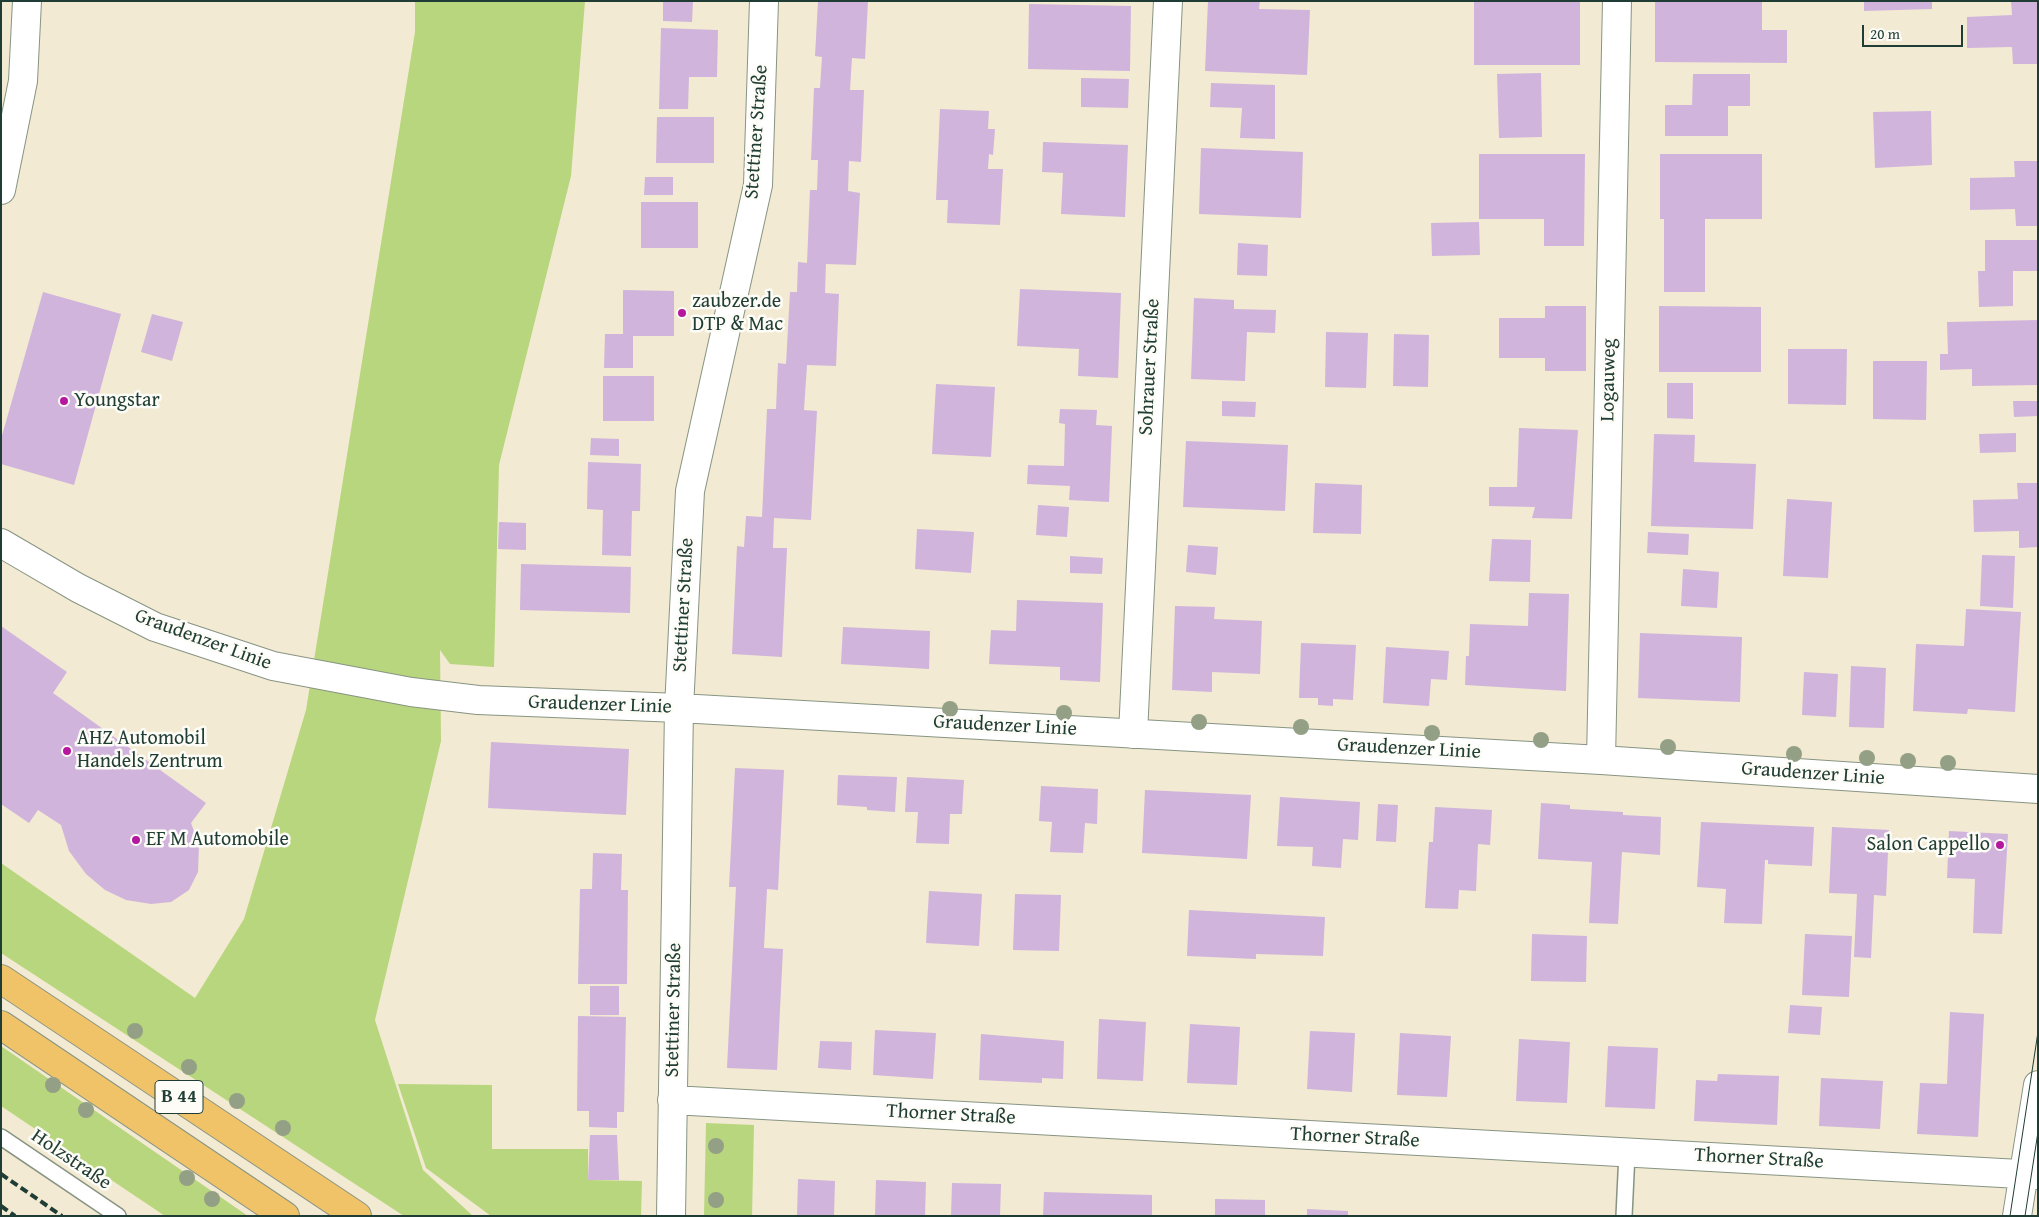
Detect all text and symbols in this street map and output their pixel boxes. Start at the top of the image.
scale bar [1864,15,1965,47]
text: 20 m [1870,23,1900,44]
street label: Stettiner Straße [740,64,774,200]
place label: zaubzer.de DTP & Mac [692,290,783,337]
street label: Sohrauer Straße [1134,298,1166,436]
marker: zaubzer.de DTP & Mac [676,307,688,319]
street label: Logauweg [1596,338,1622,422]
place label: Youngstar [74,389,160,413]
marker: Youngstar [58,395,70,407]
street label: Stettiner Straße [668,537,700,673]
street label: Graudenzer Linie [131,604,275,676]
street label: Graudenzer Linie [528,690,672,720]
street label: Graudenzer Linie [933,710,1077,742]
place label: AHZ Automobil Handels Zentrum [77,727,223,774]
street label: Graudenzer Linie [1337,733,1481,765]
marker: AHZ Automobil Handels Zentrum [61,745,73,757]
street label: Graudenzer Linie [1740,757,1886,791]
place label: EF M Automobile [146,828,289,852]
place label: Salon Cappello [1867,833,1990,857]
marker: EF M Automobile [130,834,142,846]
marker: Salon Cappello [1994,839,2006,851]
street label: Stettiner Straße [661,942,687,1078]
road number: B 44 [155,1080,203,1114]
street label: Thorner Straße [886,1100,1016,1130]
street label: Thorner Straße [1290,1123,1420,1153]
street label: Holzstraße [26,1124,116,1196]
street label: Thorner Straße [1694,1144,1824,1174]

